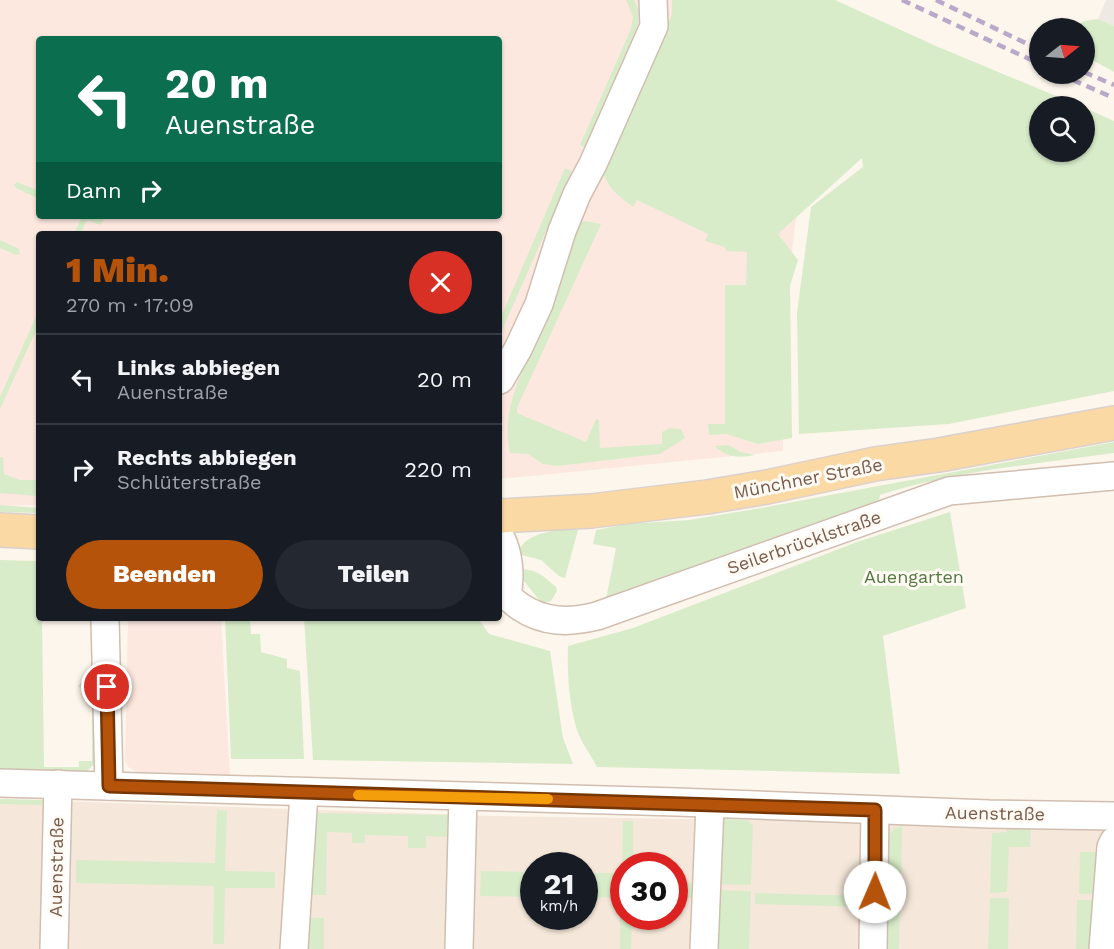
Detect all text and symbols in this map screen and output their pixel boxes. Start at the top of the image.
north arrow [1029,18,1095,84]
map controls [1029,18,1095,162]
text: 20 m [165,59,269,108]
icon: left [66,60,144,138]
button: search [1029,96,1095,162]
text: Auenstraße [165,109,315,141]
icon: right [134,174,167,207]
text: Dann [66,178,122,203]
text: 1 Min. [66,249,169,291]
button: close [409,251,472,314]
text: 270 m · 17:09 [66,293,194,317]
text: Links abbiegen [117,355,280,380]
icon: left [66,363,99,396]
text: 20 m [417,367,472,392]
text: Auenstraße [117,380,228,404]
text: Rechts abbiegen [117,445,297,470]
icon: right [66,453,99,486]
street label: Münchner Straße [732,453,884,503]
text: 220 m [404,457,472,482]
text: Schlüterstraße [117,470,262,494]
street label: Seilerbrücklstraße [724,506,884,578]
button: Beenden [66,540,263,609]
button: Teilen [275,540,472,609]
park label: Auengarten [864,566,964,587]
pin [81,661,132,712]
icon: arrive [90,670,123,703]
street label: Auenstraße [945,802,1045,824]
street label: Auenstraße [45,817,67,917]
speed limit sign: 30 [610,852,688,930]
position arrow [843,860,907,924]
text: 21 [544,866,574,901]
text: km/h [540,897,578,915]

